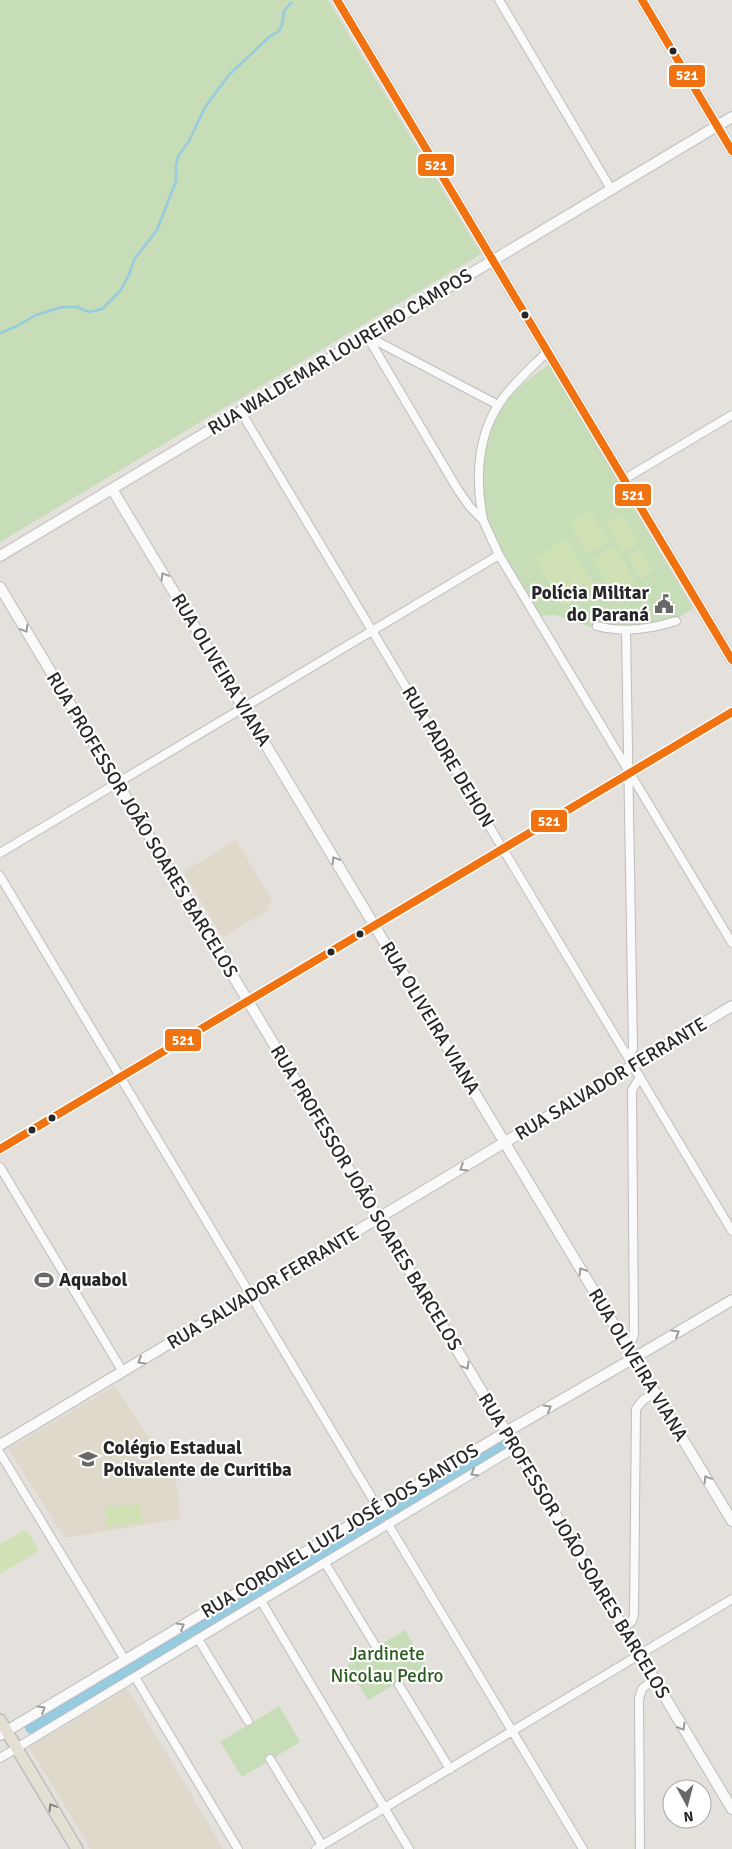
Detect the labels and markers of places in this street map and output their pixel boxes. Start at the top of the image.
unlabelled marker [668,46,678,56]
unlabelled marker [520,310,530,320]
place label: Polícia Militar do Paraná [531,581,649,627]
public building icon: Polícia Militar do Paraná [653,593,675,615]
unlabelled marker [355,929,365,939]
unlabelled marker [326,947,336,957]
unlabelled marker [47,1113,57,1123]
unlabelled marker [27,1125,37,1135]
place label: Aquabol [59,1268,127,1292]
sports icon: Aquabol [33,1269,55,1291]
place label: Colégio Estadual Polivalente de Curitiba [103,1436,292,1482]
school or university icon: Colégio Estadual Polivalente de Curitiba [77,1448,99,1470]

